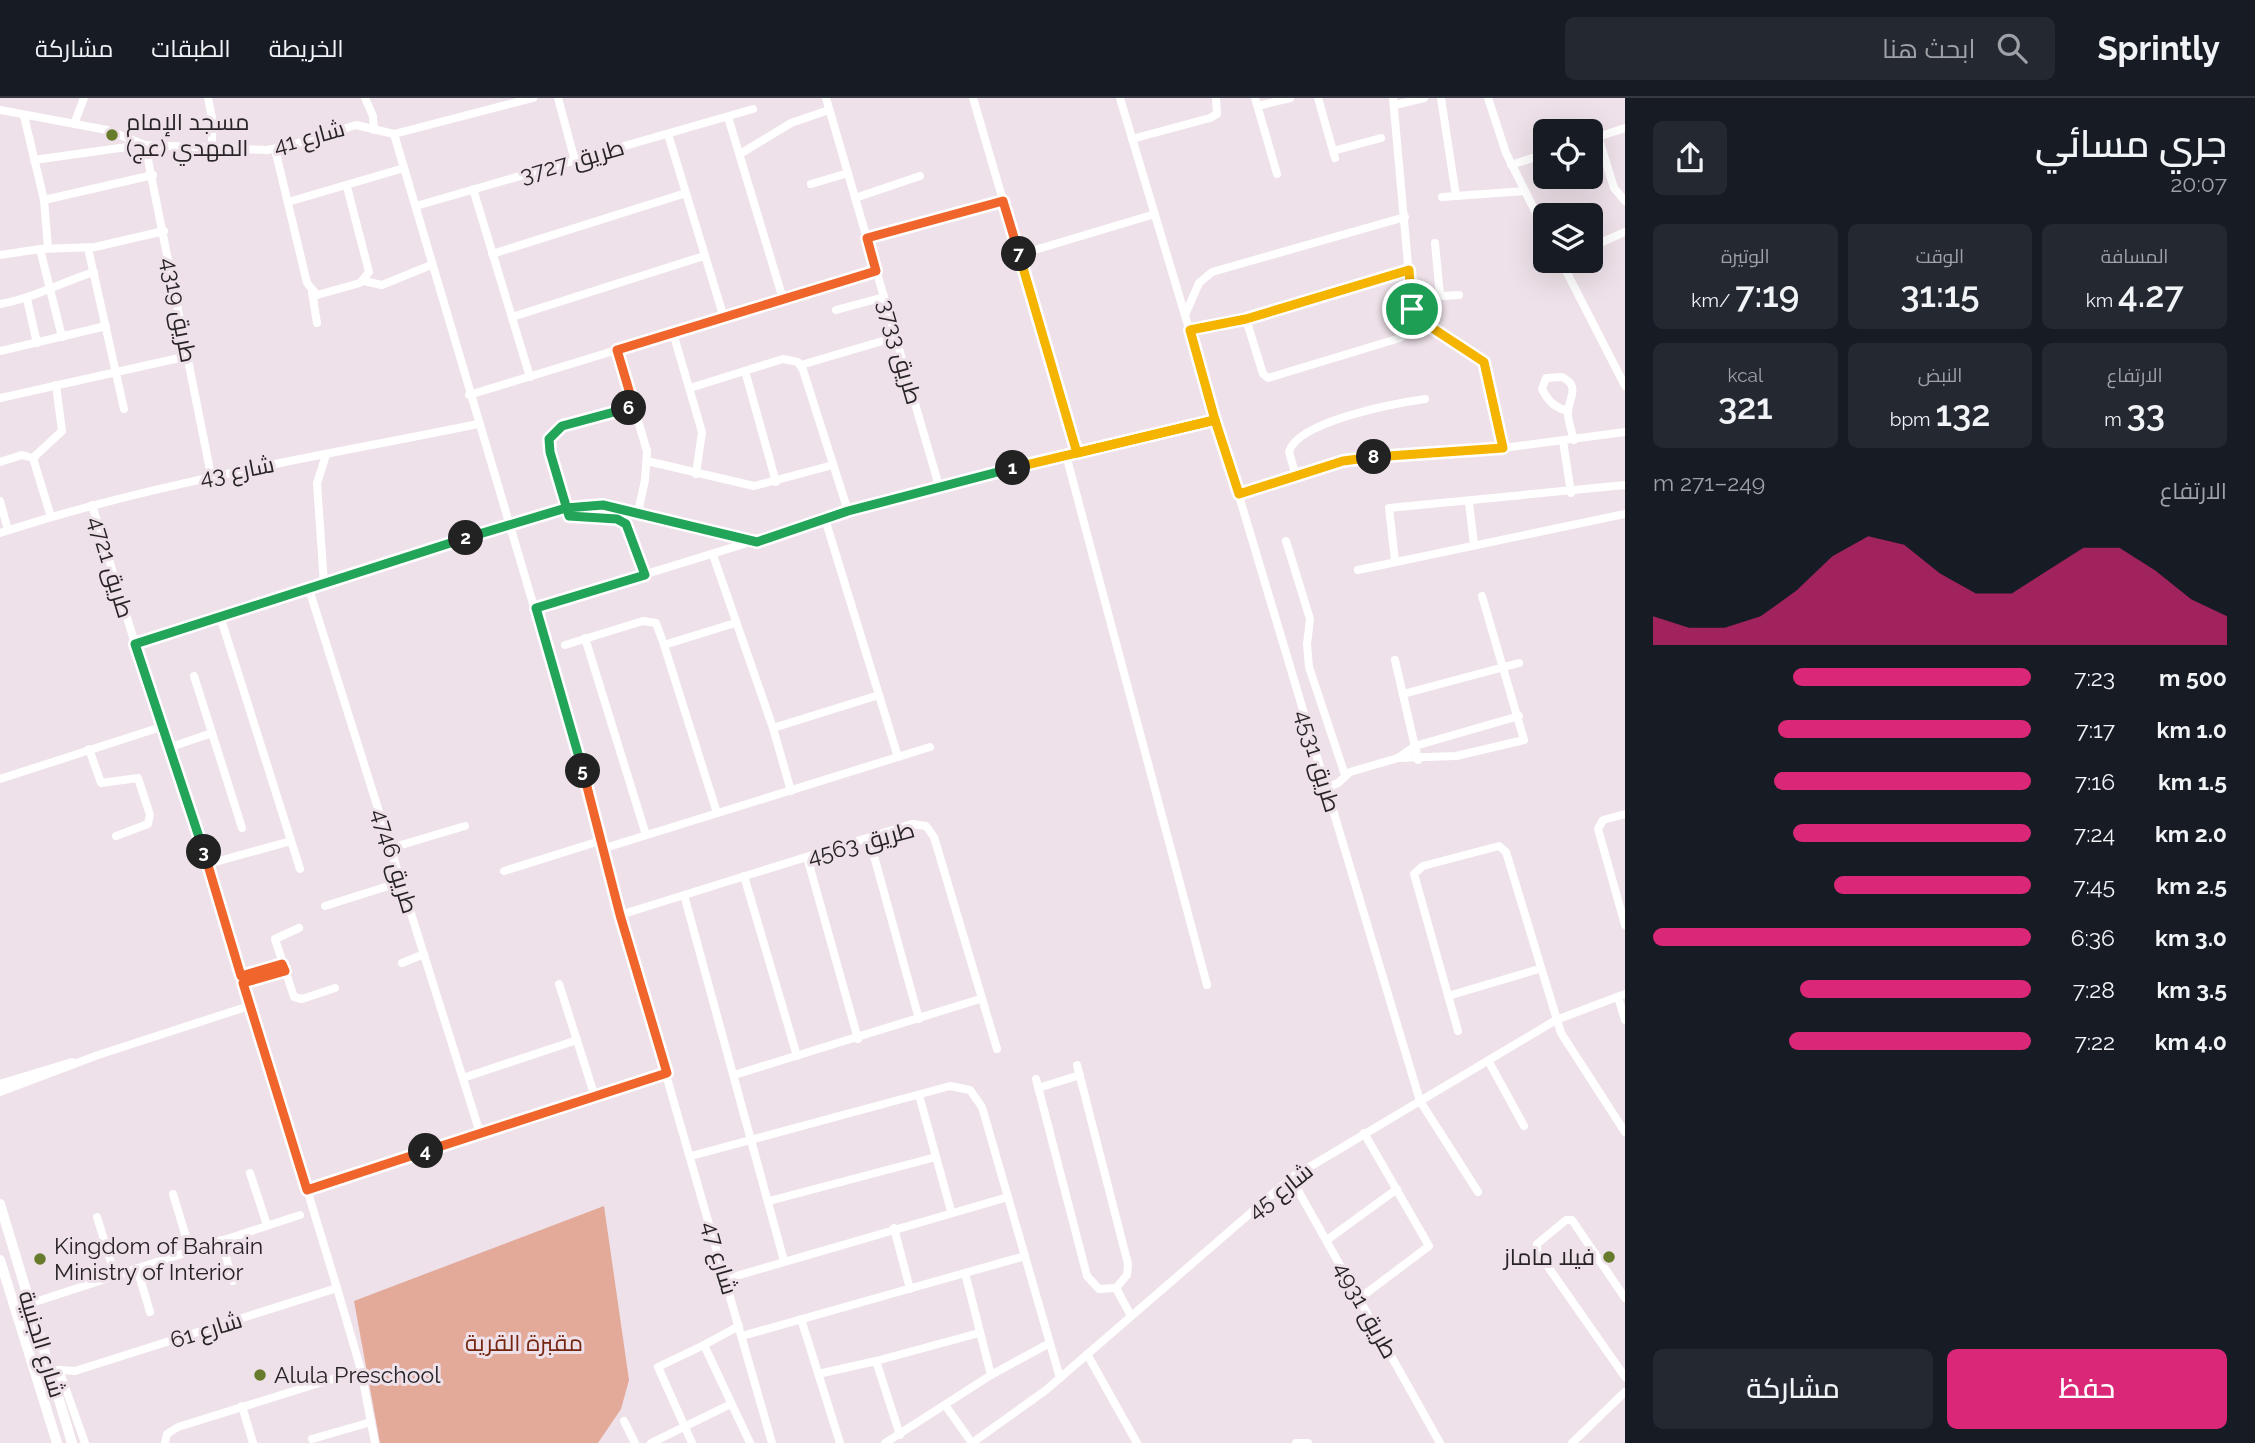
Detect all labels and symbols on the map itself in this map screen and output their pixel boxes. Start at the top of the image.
place label: مسجد الإمام المهدي (عج) [126,108,250,166]
street label: شارع 41 [270,114,348,162]
marker: مسجد الإمام المهدي (عج) [104,127,120,143]
street label: طريق 3727 [517,133,627,189]
pin: 7 [1002,236,1036,272]
street label: طريق 4319 [155,255,203,365]
pin [1382,279,1442,339]
street label: طريق 3733 [872,296,928,408]
pin: 6 [612,390,646,426]
pin: 8 [1356,440,1392,474]
street label: شارع 43 [197,450,277,494]
pin: 1 [996,450,1030,486]
street label: طريق 4721 [82,513,140,621]
pin: 2 [448,520,484,556]
street label: طريق 4531 [1289,706,1347,816]
pin: 5 [566,754,600,788]
street label: طريق 4746 [366,805,424,917]
street label: طريق 4563 [804,815,918,871]
pin: 3 [186,834,222,870]
pin: 4 [408,1134,444,1168]
street label: شارع 45 [1242,1157,1320,1227]
street label: شارع 47 [694,1218,744,1299]
place label: Kingdom of Bahrain Ministry of Interior [54,1232,263,1285]
place label: فيلا ماماز [1502,1243,1595,1270]
marker: فيلا ماماز [1601,1249,1617,1265]
marker: Kingdom of Bahrain Ministry of Interior [32,1251,48,1267]
street label: طريق 4931 [1328,1257,1404,1363]
street label: شارع الجنبية [11,1287,72,1401]
street label: شارع 61 [166,1306,246,1356]
park label: مقبرة القرية [465,1329,583,1356]
place label: Alula Preschool [274,1361,441,1388]
marker: Alula Preschool [252,1367,268,1383]

